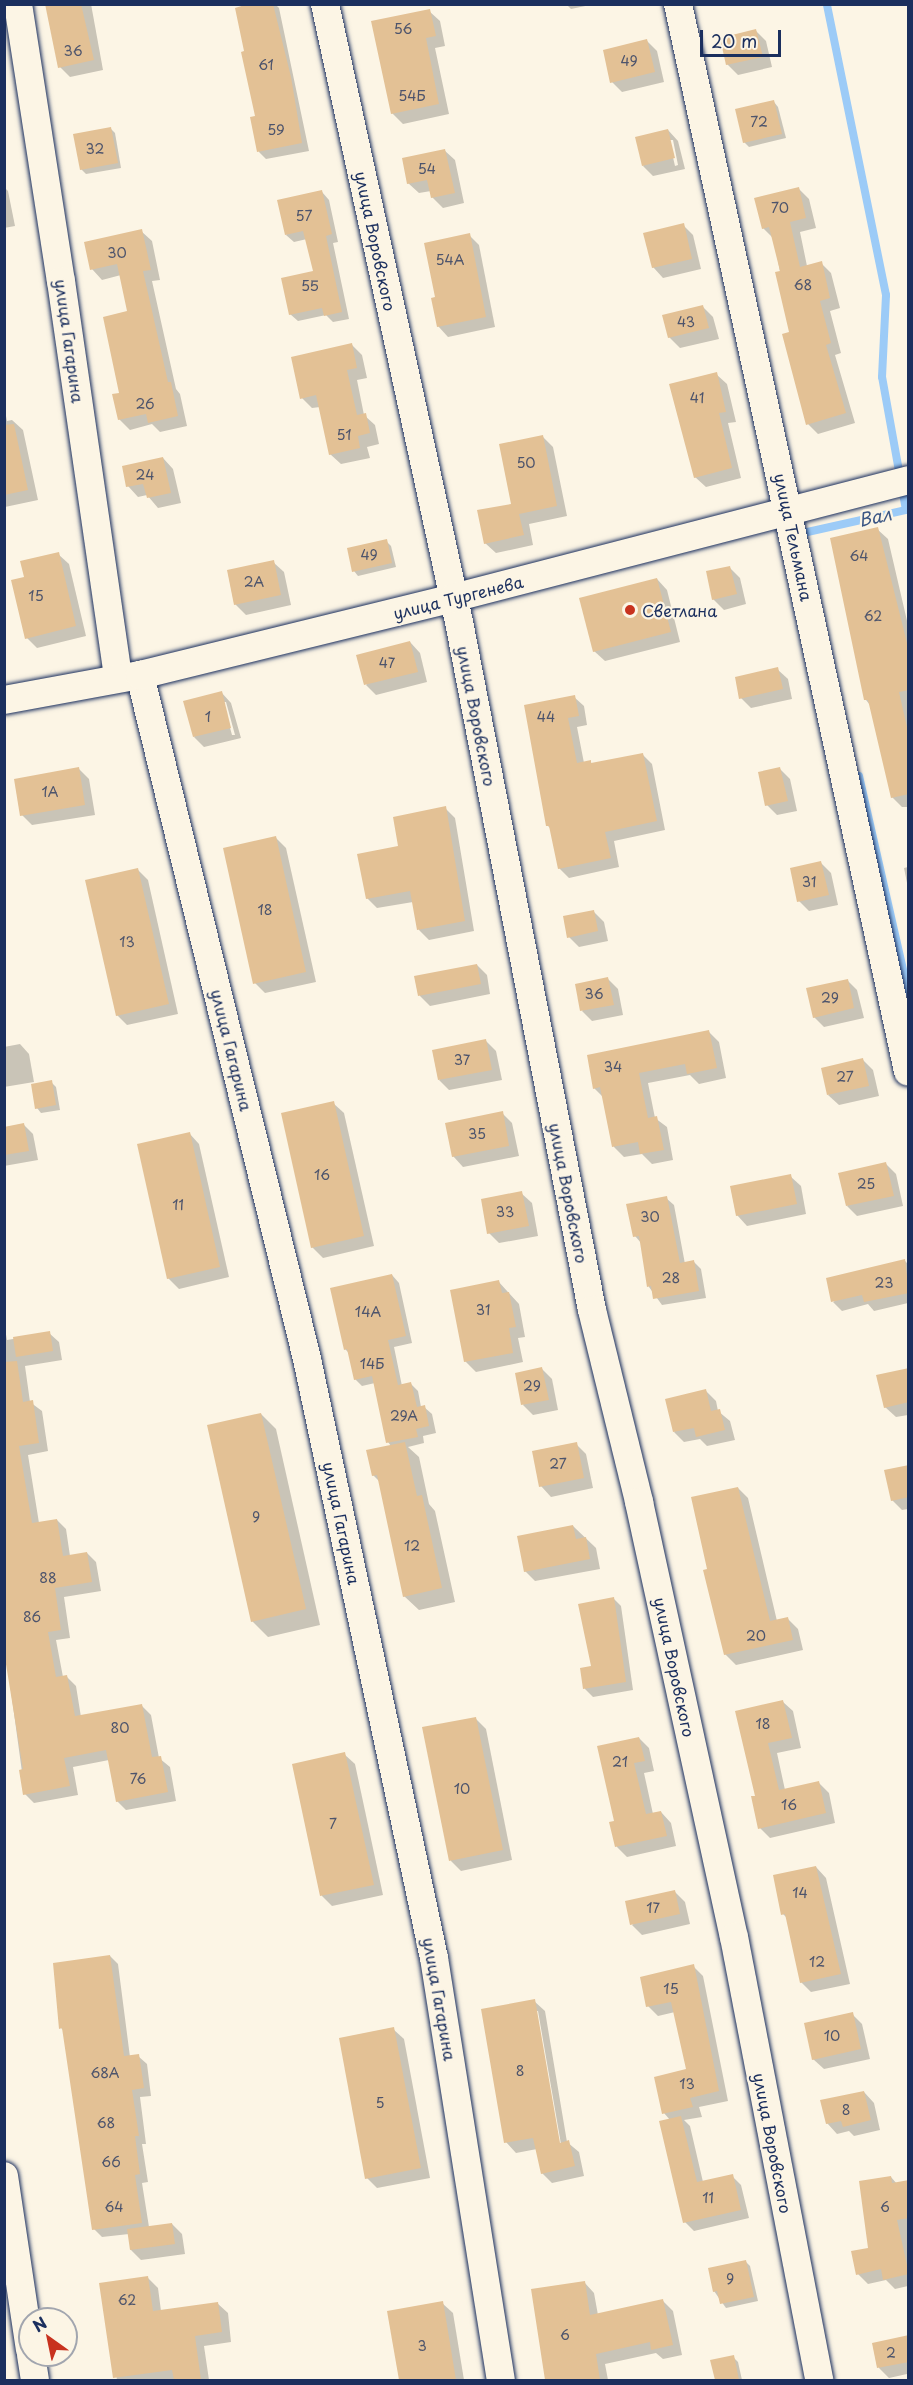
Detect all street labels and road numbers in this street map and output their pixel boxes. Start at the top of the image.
street label: улица Воровского [352,169,400,313]
street label: улица Гагарина [52,278,88,404]
street label: улица Тельмана [771,471,817,603]
street label: улица Тургенева [391,571,525,623]
street label: улица Воровского [454,644,500,788]
street label: улица Гагарина [208,987,256,1113]
street label: улица Воровского [546,1121,592,1265]
street label: улица Гагарина [320,1460,364,1586]
street label: улица Воровского [651,1595,699,1739]
street label: улица Гагарина [420,1936,460,2062]
street label: улица Воровского [750,2071,796,2215]

